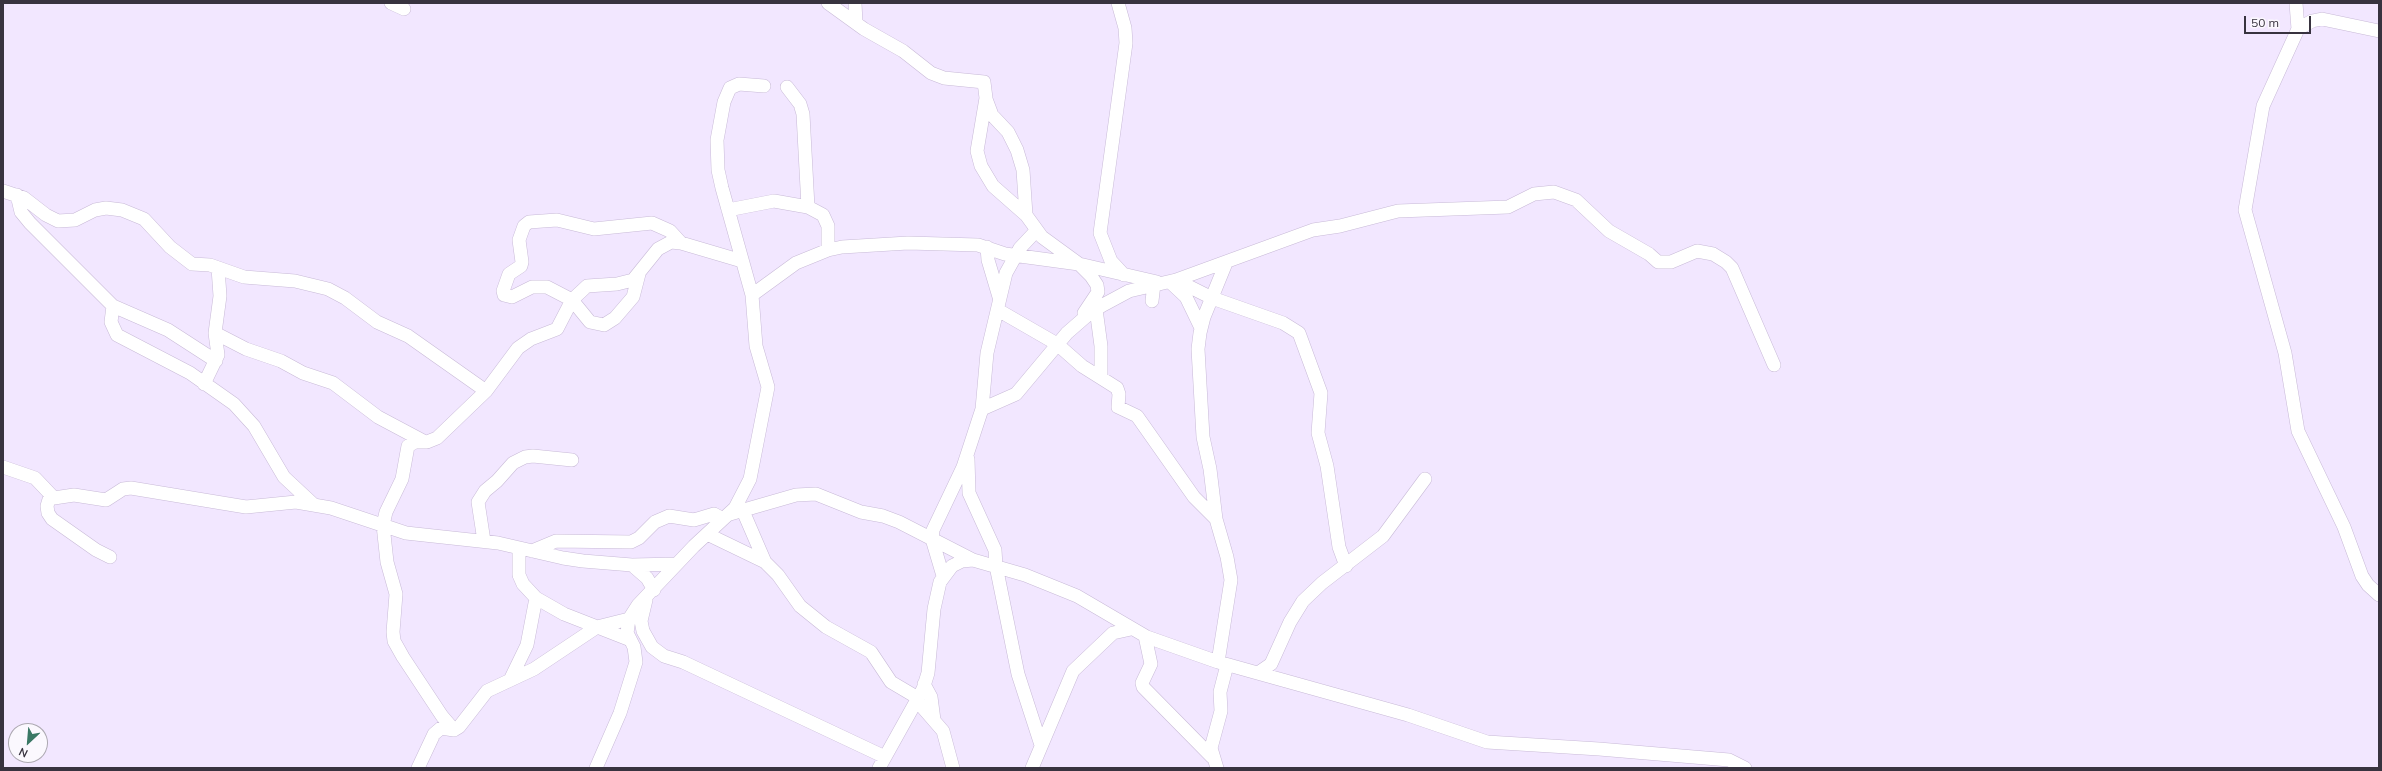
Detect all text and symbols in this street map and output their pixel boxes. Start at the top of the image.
scale bar [2246,8,2313,34]
text: 50 m [2251,15,2279,30]
north arrow [8,723,48,763]
text: N [16,745,30,761]

